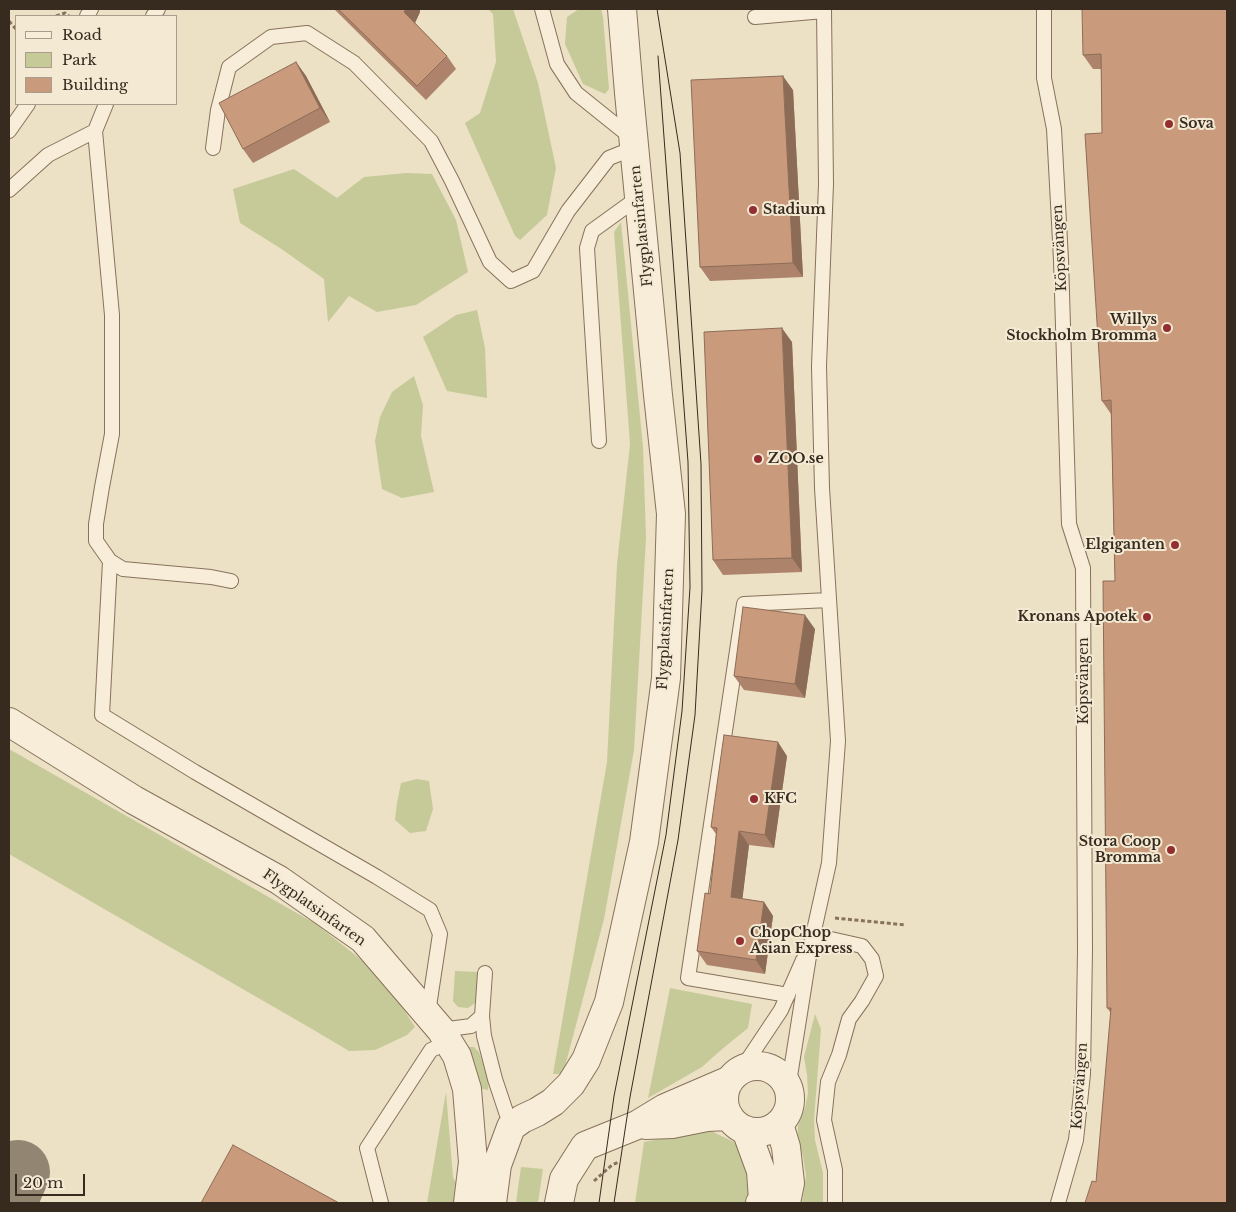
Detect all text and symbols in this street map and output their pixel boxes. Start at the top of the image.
legend [15,15,178,105]
text: Road [62,25,102,44]
text: Park [62,50,97,69]
text: Building [62,75,128,94]
place label: Sova [1179,116,1214,132]
marker: Sova [1163,118,1175,130]
street label: Flygplatsinfarten [627,164,657,288]
place label: Stadium [763,202,826,218]
marker: Stadium [747,204,759,216]
street label: Köpsvängen [1049,204,1071,292]
place label: Willys Stockholm Bromma [1006,312,1157,344]
marker: Willys Stockholm Bromma [1161,322,1173,334]
place label: ZOO.se [768,451,824,467]
marker: ZOO.se [752,453,764,465]
place label: Elgiganten [1085,537,1165,553]
marker: Elgiganten [1169,539,1181,551]
street label: Flygplatsinfarten [654,568,678,690]
place label: Kronans Apotek [1018,609,1137,625]
marker: Kronans Apotek [1141,611,1153,623]
street label: Köpsvängen [1076,637,1092,725]
place label: KFC [764,791,797,807]
marker: KFC [748,793,760,805]
place label: Stora Coop Bromma [1079,834,1161,866]
marker: Stora Coop Bromma [1165,844,1177,856]
street label: Flygplatsinfarten [259,866,369,950]
place label: ChopChop Asian Express [750,925,852,958]
marker: ChopChop Asian Express [734,935,746,947]
street label: Köpsvängen [1069,1042,1091,1130]
scale bar [18,1164,88,1196]
text: 20 m [23,1173,63,1192]

